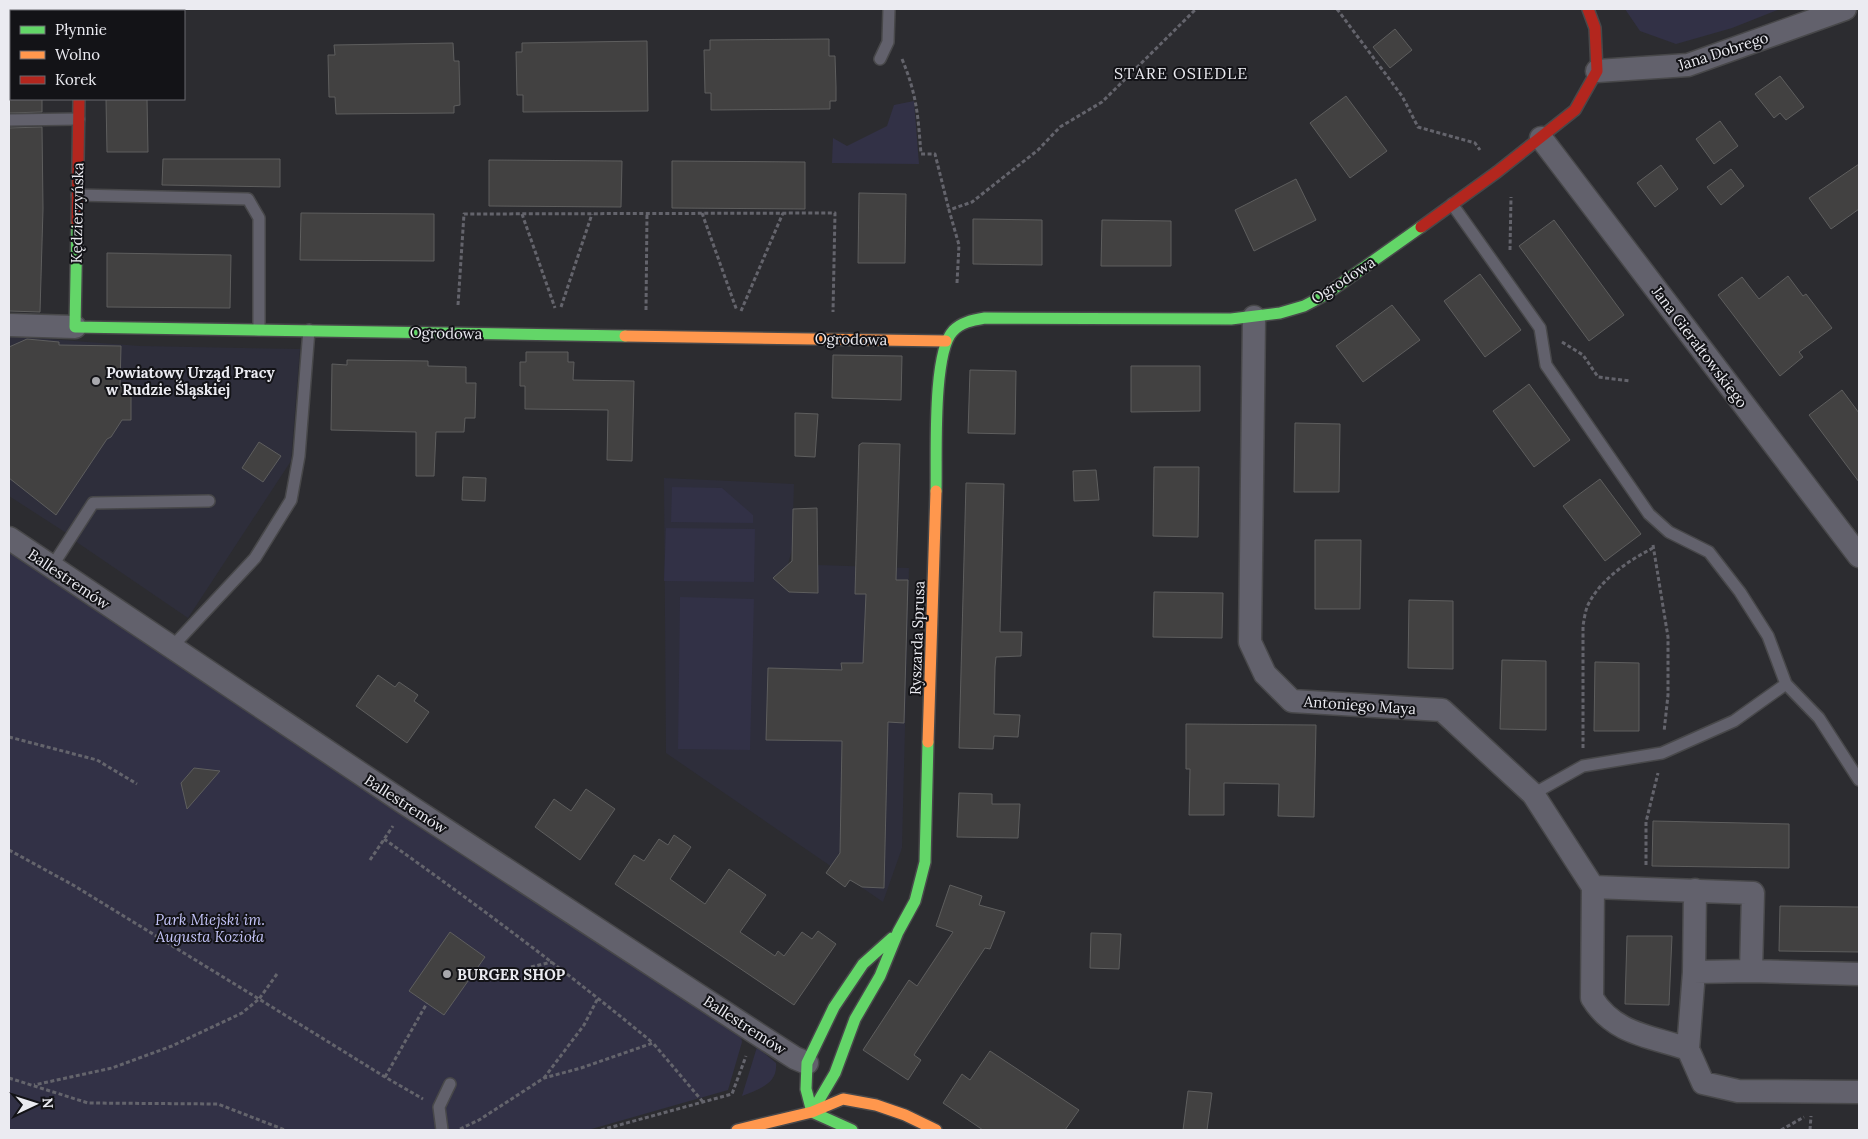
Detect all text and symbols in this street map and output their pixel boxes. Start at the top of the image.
legend [10,10,185,100]
text: Płynnie [55,20,107,39]
street label: Jana Dobrego [1674,27,1771,75]
text: Wolno [55,45,100,64]
district label: STARE OSIEDLE [1114,63,1248,83]
text: Korek [55,70,96,89]
street label: Kędzierzyńska [67,162,87,264]
street label: Ogrodowa [1307,252,1379,308]
street label: Jana Gierałtowskiego [1648,282,1752,412]
street label: Ogrodowa [410,323,483,343]
street label: Ogrodowa [815,329,888,349]
place label: Powiatowy Urząd Pracy w Rudzie Śląskiej [106,363,275,399]
marker: Powiatowy Urząd Pracy w Rudzie Śląskiej [90,375,102,387]
street label: Ballestremów [24,545,114,613]
street label: Ryszarda Sprusa [906,580,928,695]
street label: Antoniego Maya [1302,692,1417,718]
street label: Ballestremów [361,770,451,838]
park label: Park Miejski im. Augusta Kozioła [155,910,265,946]
place label: BURGER SHOP [457,965,566,984]
marker: BURGER SHOP [441,968,453,980]
street label: Ballestremów [700,991,790,1059]
north arrow [10,1079,60,1129]
text: N [39,1097,57,1109]

